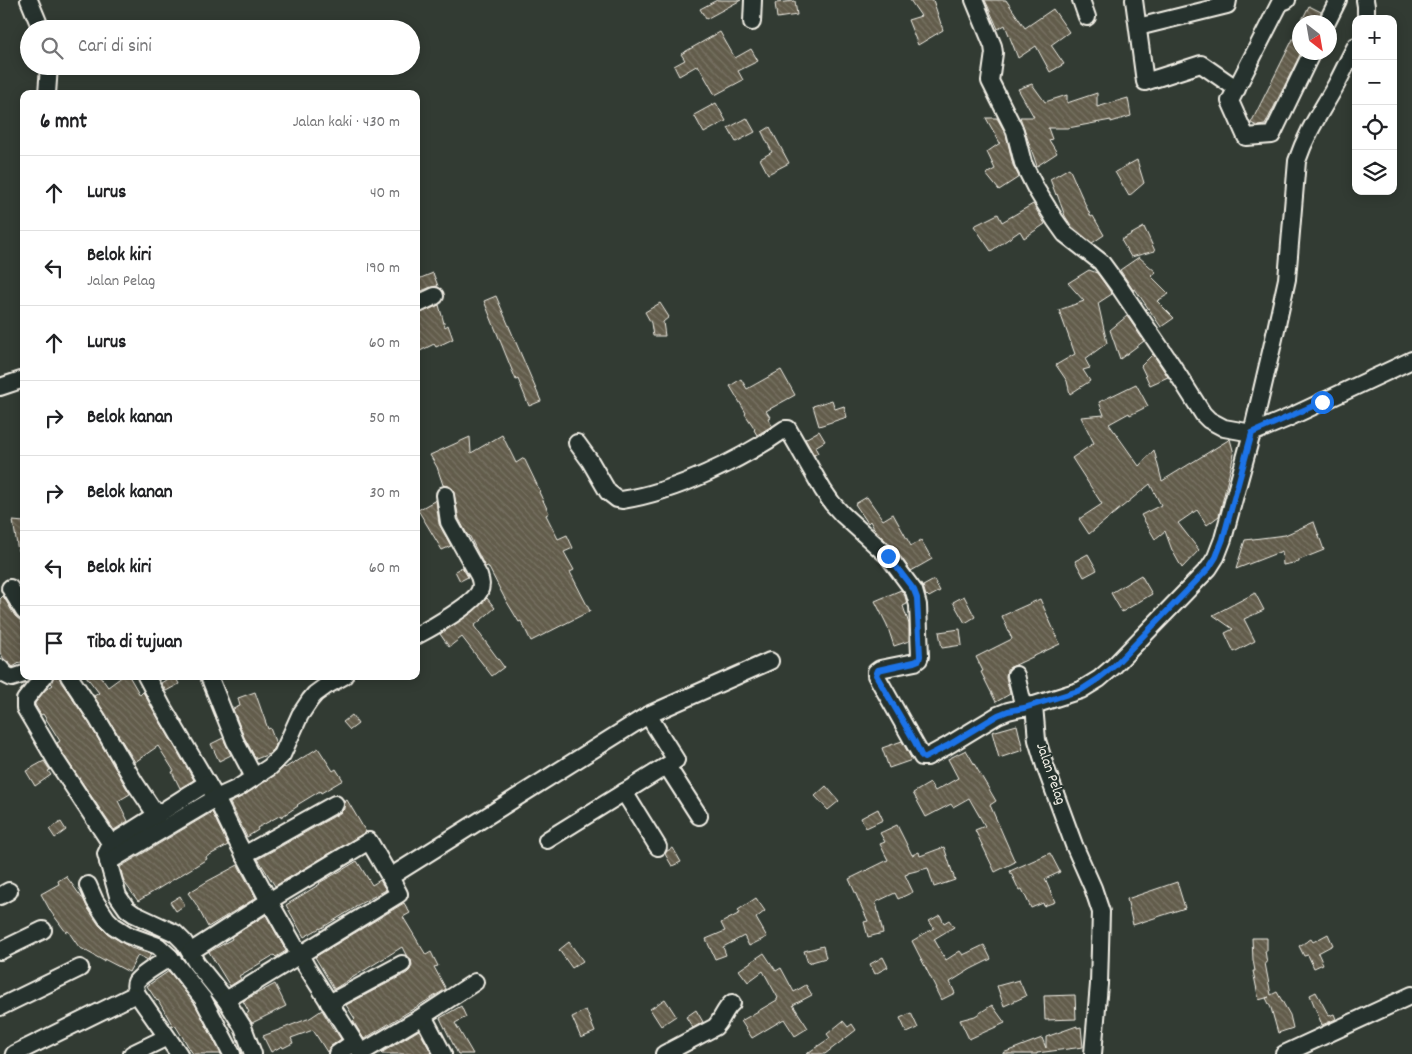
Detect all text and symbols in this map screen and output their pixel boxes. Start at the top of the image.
north arrow [1292,15,1337,60]
map controls [1352,15,1397,195]
button: + [1352,15,1397,60]
search box [20,20,420,75]
icon: search [38,34,66,62]
text: Cari di sini [78,34,152,61]
button: − [1352,60,1397,105]
button: locate [1352,105,1397,150]
text: 6 mnt [40,108,87,138]
text: Jalan kaki · 430 m [293,111,400,134]
button: layers [1352,150,1397,195]
icon: ahead [40,179,68,207]
text: Lurus [87,180,126,207]
text: 40 m [370,182,400,205]
text: Belok kiri [87,243,151,270]
icon: left [40,254,68,282]
text: 190 m [366,257,400,280]
text: Jalan Pelag [87,270,155,293]
icon: ahead [40,329,68,357]
text: Lurus [87,330,126,357]
text: 60 m [369,332,400,355]
route start [1311,391,1334,414]
icon: right [40,404,68,432]
text: Belok kanan [87,405,173,432]
text: 50 m [369,407,400,430]
icon: right [40,479,68,507]
text: Belok kanan [87,480,173,507]
text: 30 m [370,482,400,505]
route end [877,545,900,568]
icon: left [40,554,68,582]
text: Belok kiri [87,555,151,582]
text: 60 m [369,557,400,580]
icon: arrive [40,629,68,657]
text: Tiba di tujuan [87,630,182,657]
street label: Jalan Pelag [1029,740,1071,808]

